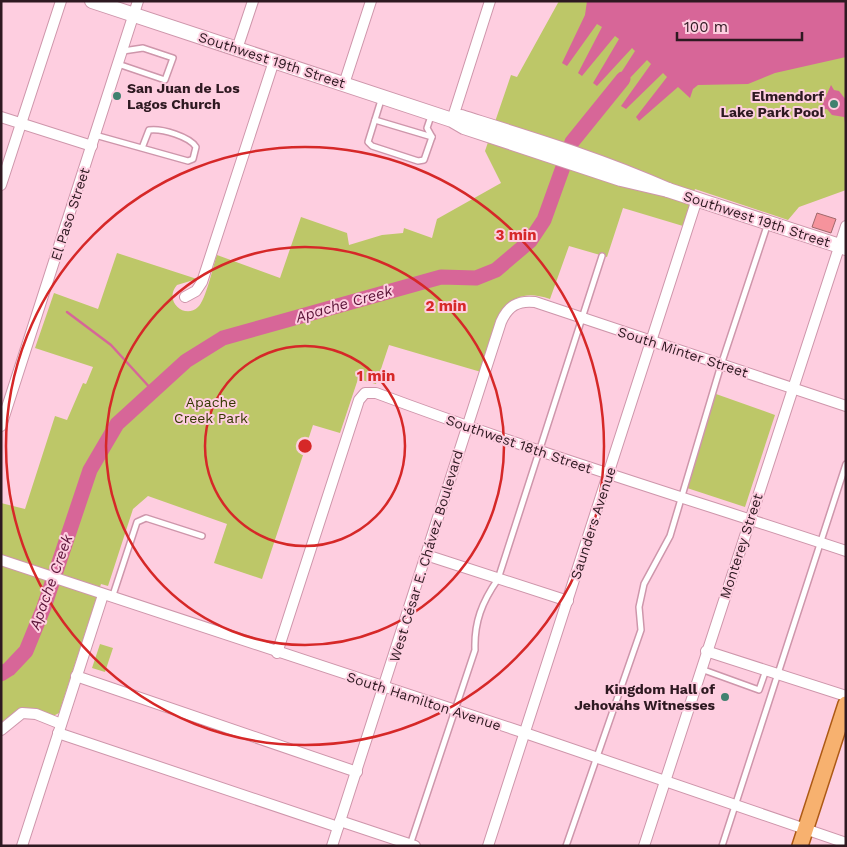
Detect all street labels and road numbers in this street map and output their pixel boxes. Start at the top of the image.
street label: Southwest 19th Street [197,29,347,91]
street label: El Paso Street [47,165,93,262]
street label: Southwest 19th Street [682,188,832,250]
street label: South Minter Street [616,323,750,381]
street label: Southwest 18th Street [444,411,594,477]
street label: West César E. Chávez Boulevard [386,448,466,664]
street label: Saunders Avenue [567,465,619,581]
street label: Monterey Street [716,491,766,601]
street label: South Hamilton Avenue [345,668,503,734]

